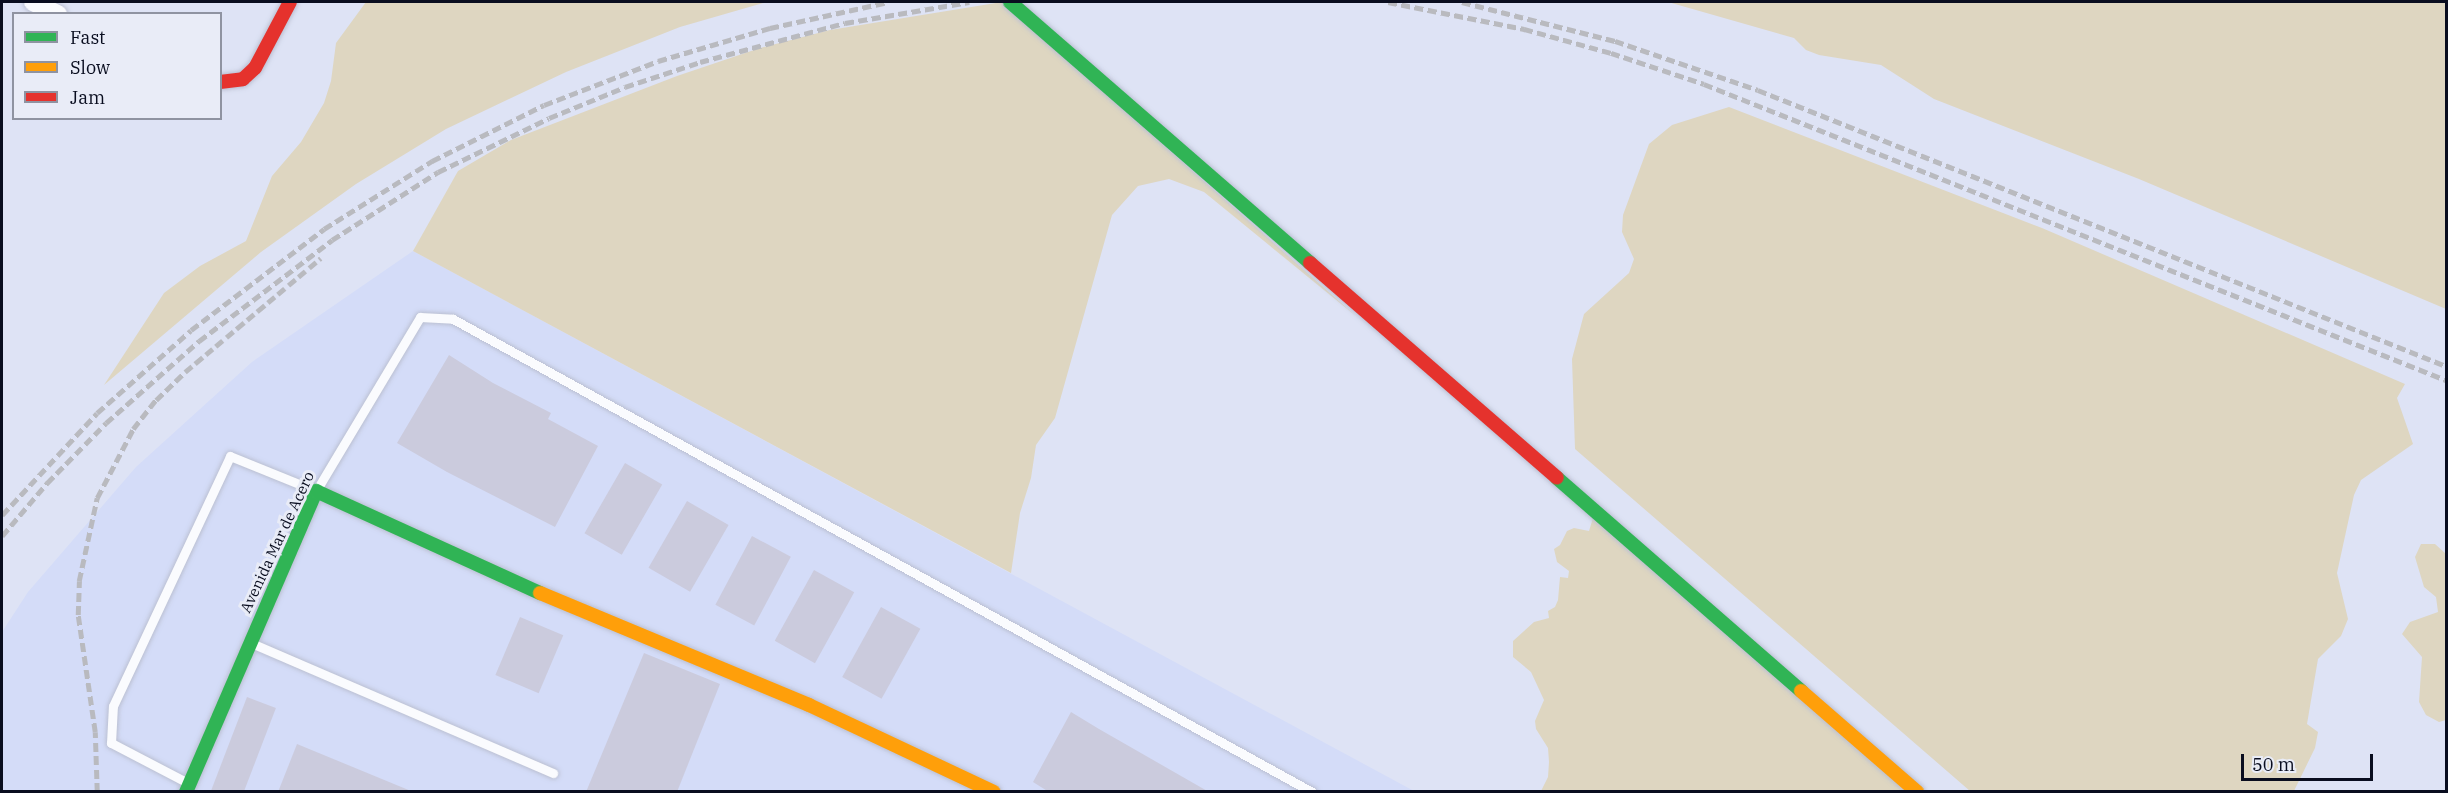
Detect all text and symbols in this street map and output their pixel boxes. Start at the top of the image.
legend [12,12,222,120]
text: Fast [70,26,105,49]
text: Slow [70,56,110,79]
text: Jam [70,86,105,109]
street label: Avenida Mar de Acero [236,468,318,616]
scale bar [2244,742,2376,780]
text: 50 m [2252,753,2295,776]

